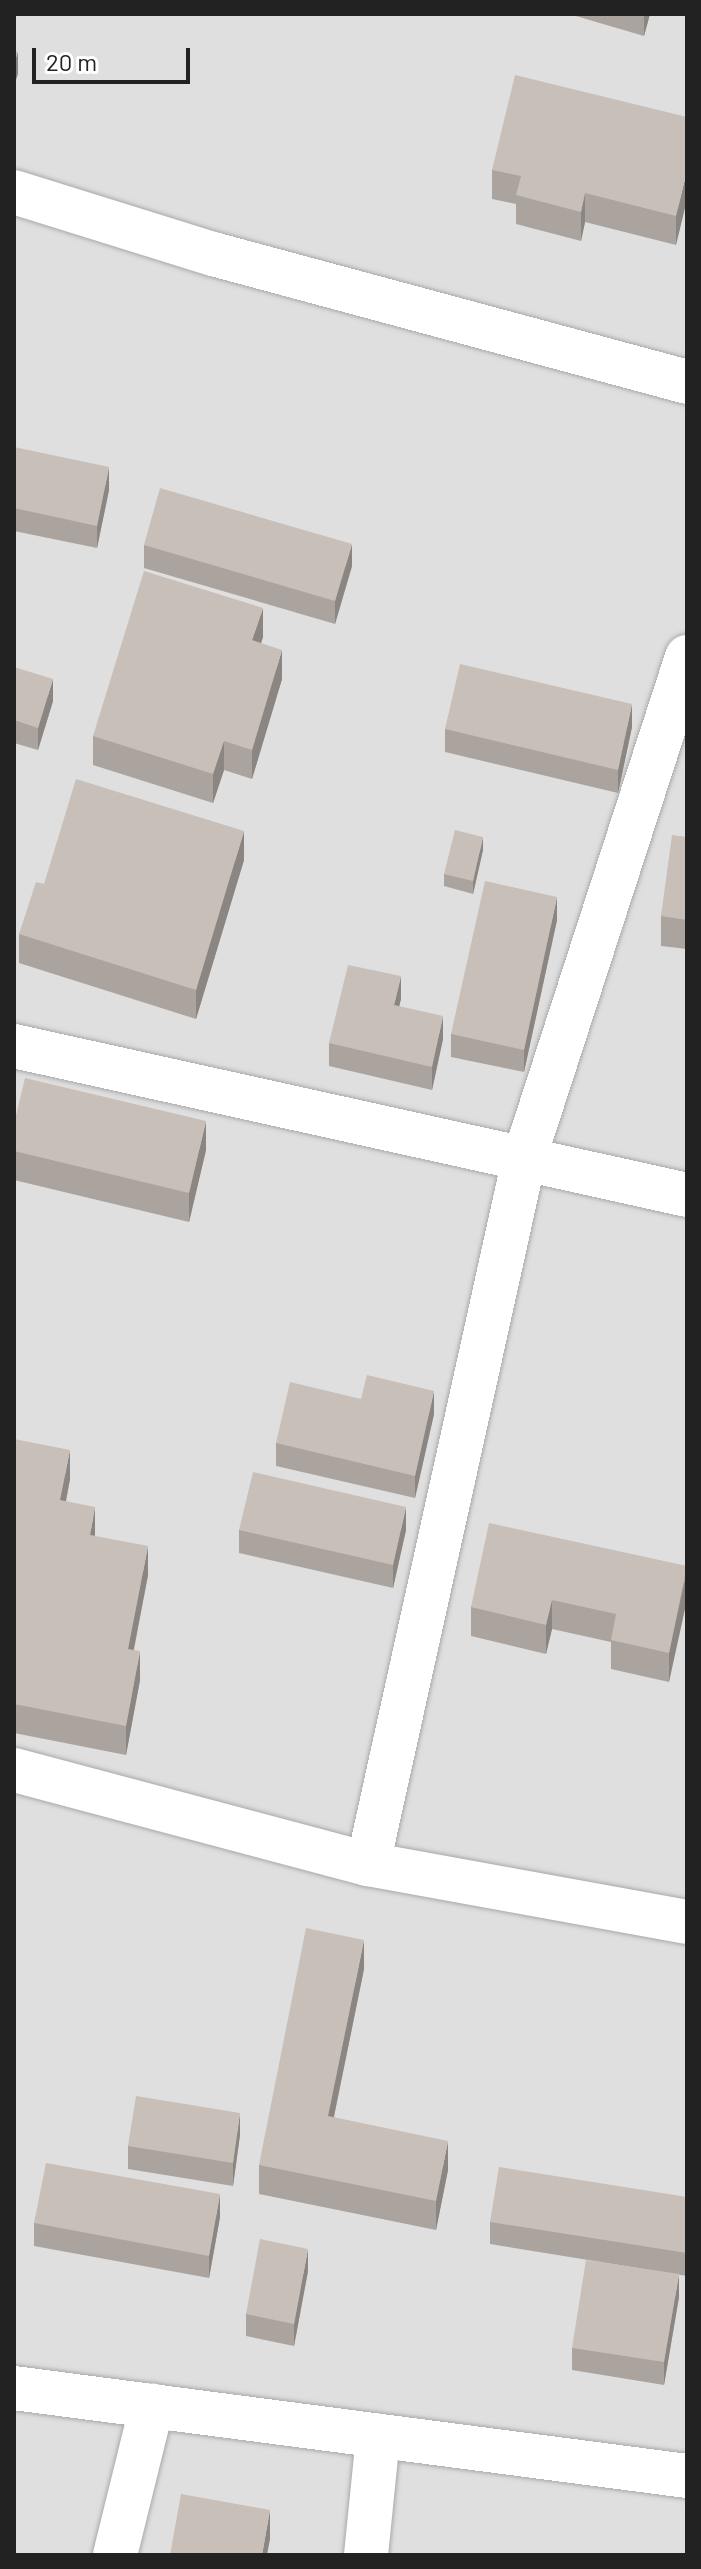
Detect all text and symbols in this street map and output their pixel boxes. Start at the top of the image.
scale bar [36,32,194,82]
text: 20 m [46,47,97,76]

